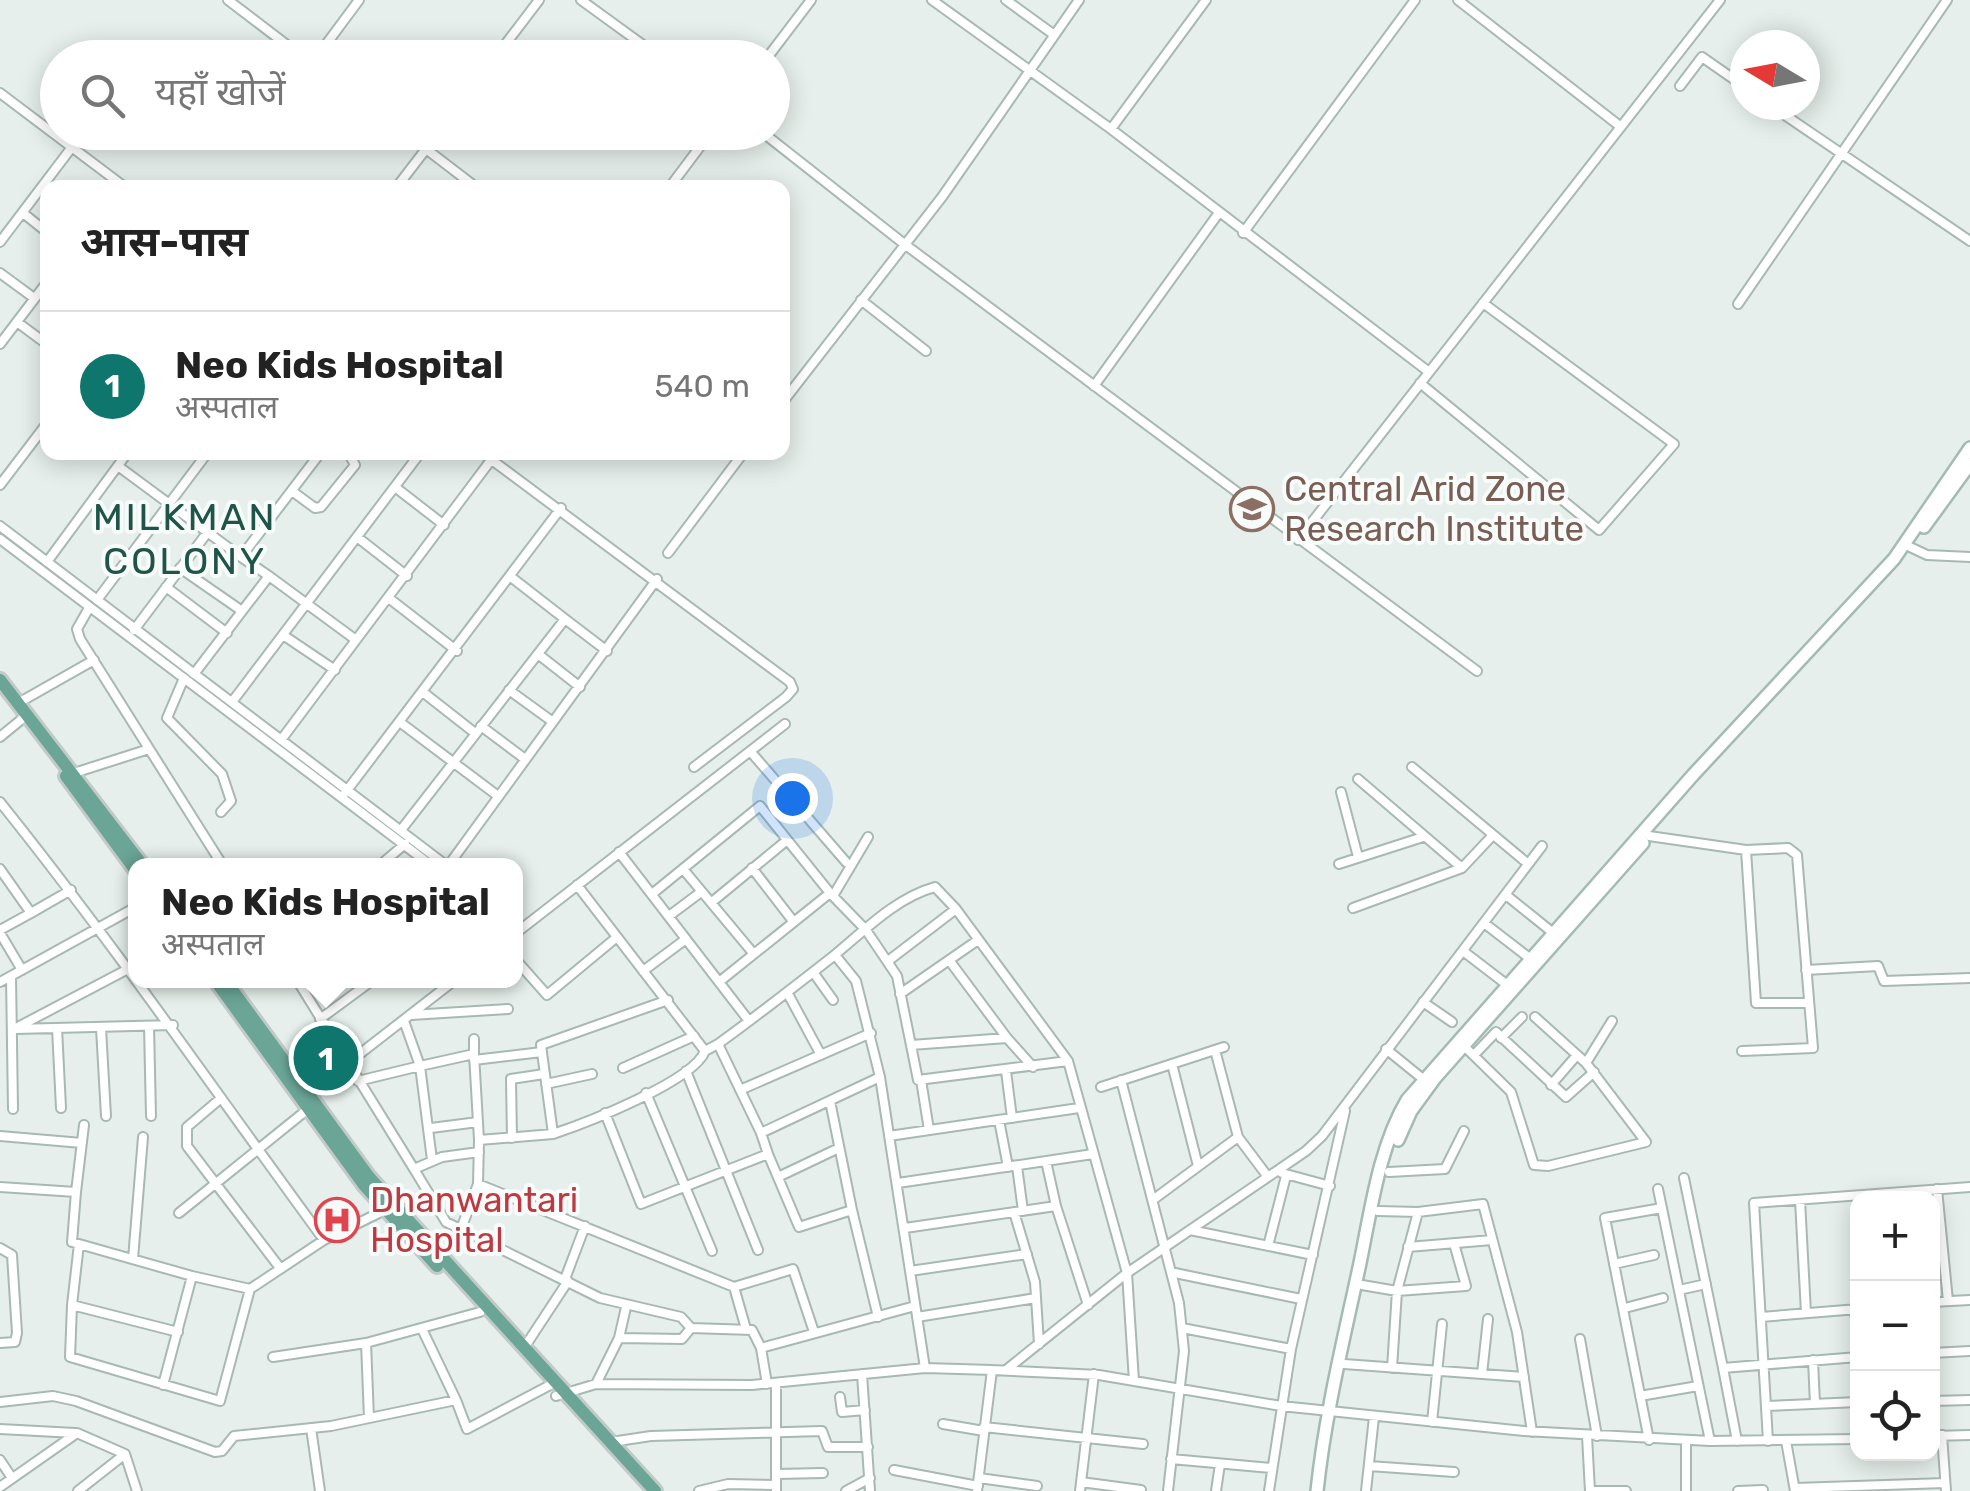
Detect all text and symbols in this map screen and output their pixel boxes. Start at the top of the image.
north arrow [1730,30,1820,120]
search box [40,40,790,150]
icon: search [75,68,130,123]
text: यहाँ खोजें [155,69,286,115]
text: आस-पास [80,217,248,267]
text: Neo Kids Hospital [175,342,504,388]
text: 1 [105,367,120,405]
text: 540 m [655,367,750,405]
text: अस्पताल [175,388,278,426]
place label: Central Arid Zone Research Institute [1284,468,1584,550]
school or university icon: Central Arid Zone Research Institute [1229,486,1275,532]
district label: MILKMAN COLONY [93,494,277,584]
your location [767,773,818,824]
popup [128,858,523,988]
text: Neo Kids Hospital [161,879,490,925]
text: अस्पताल [161,925,264,963]
pin: 1 [294,1020,358,1096]
place label: Dhanwantari Hospital [370,1179,578,1261]
map controls [1850,1191,1940,1461]
button: + [1850,1191,1940,1281]
hospital icon: Dhanwantari Hospital [314,1197,360,1243]
button: − [1850,1281,1940,1371]
button: locate [1850,1371,1940,1461]

